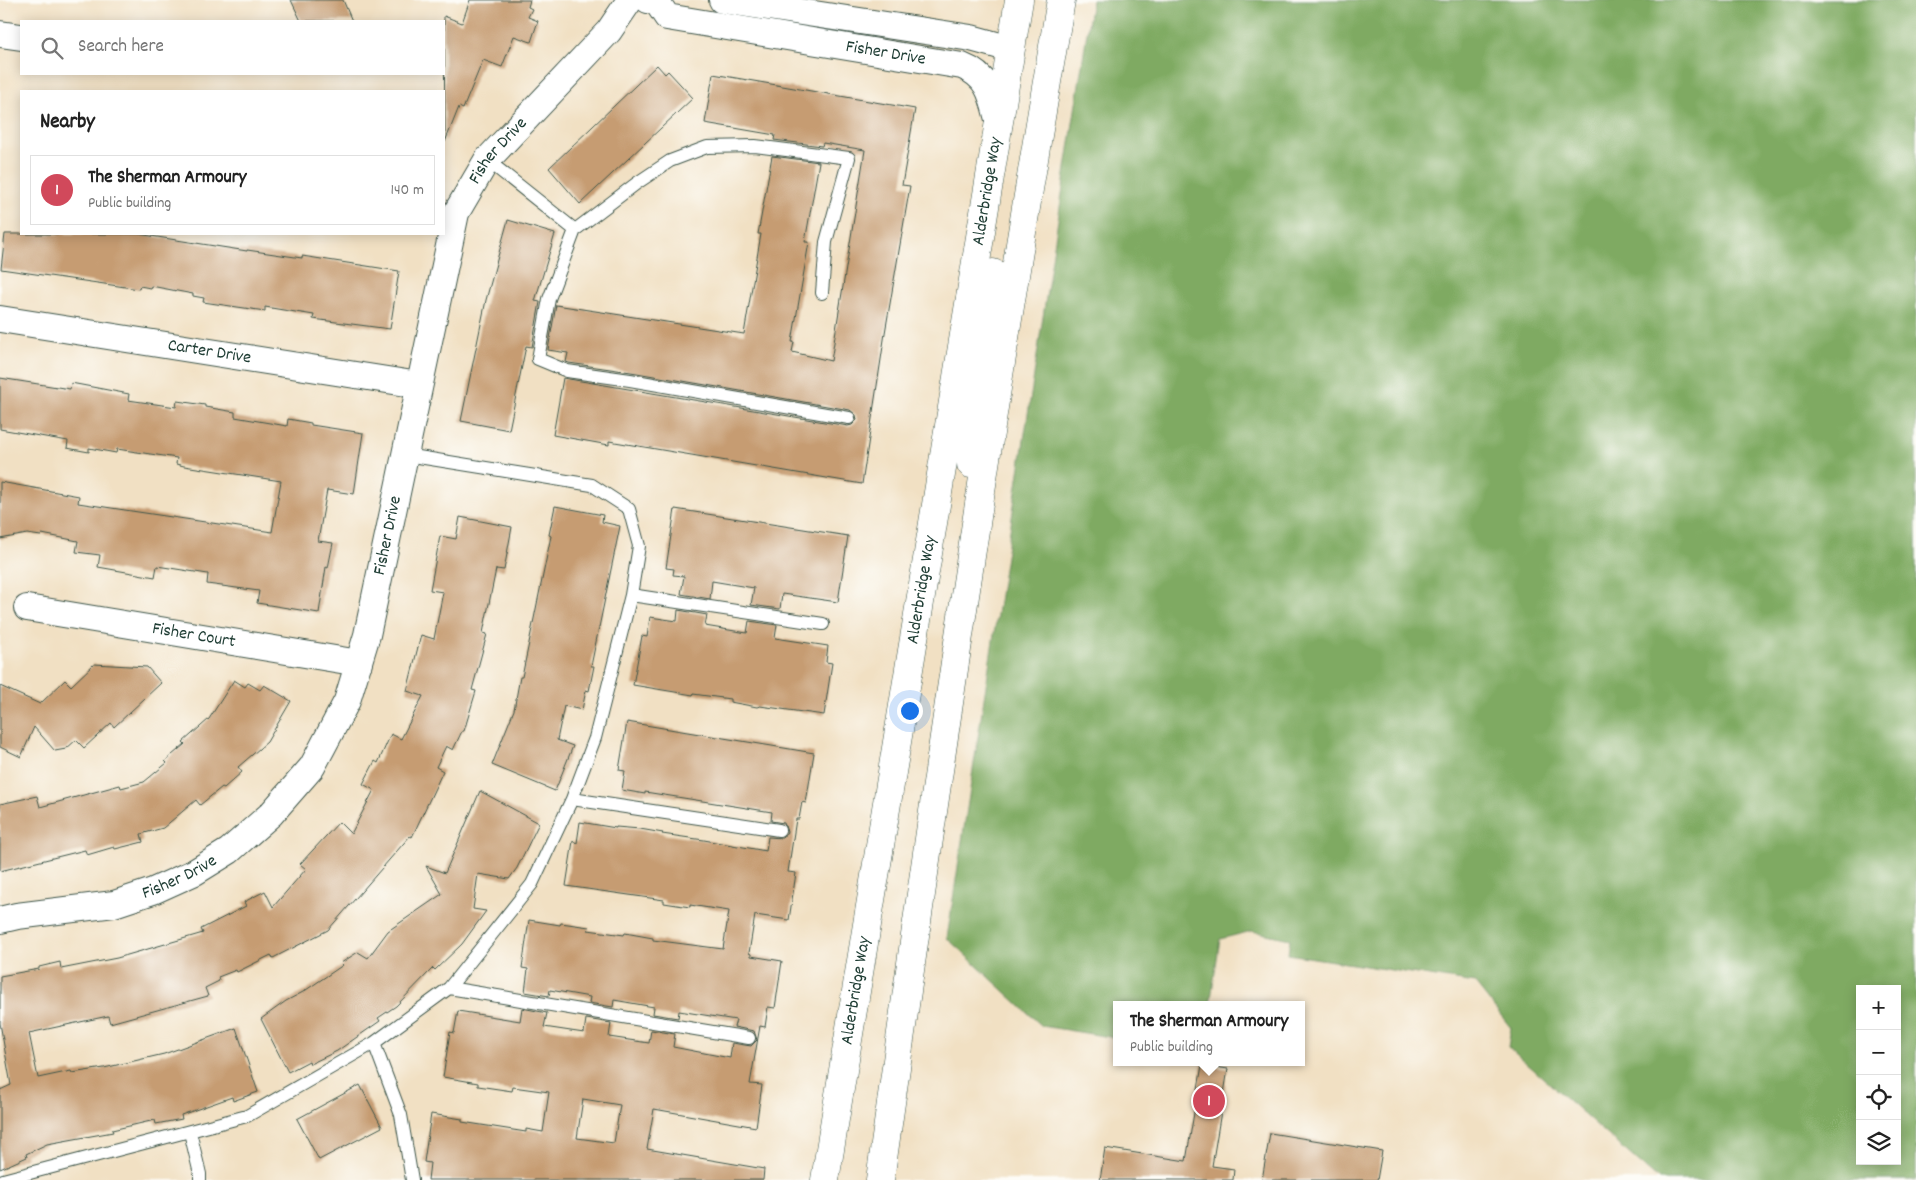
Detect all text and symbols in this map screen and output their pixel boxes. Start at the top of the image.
search box [20,20,445,75]
icon: search [38,34,66,62]
text: Search here [78,34,164,61]
street label: Fisher Drive [844,34,928,72]
text: Nearby [40,108,95,138]
street label: Fisher Drive [463,112,533,189]
street label: Alderbridge Way [966,135,1009,247]
text: The Sherman Armoury [88,165,246,192]
text: 1 [55,179,59,202]
text: 140 m [390,179,424,202]
text: Public building [88,192,171,215]
street label: Carter Drive [166,333,253,371]
street label: Fisher Drive [367,493,409,578]
street label: Alderbridge Way [901,533,943,646]
street label: Fisher Court [150,616,238,655]
your location [897,698,923,724]
street label: Fisher Drive [139,849,222,906]
street label: Alderbridge Way [835,934,877,1047]
map controls [1856,985,1901,1165]
button: + [1856,985,1901,1030]
popup [1113,1001,1305,1066]
text: The Sherman Armoury [1130,1009,1288,1036]
button: − [1856,1030,1901,1075]
text: Public building [1130,1036,1213,1059]
button: locate [1856,1075,1901,1120]
pin: 1 [1193,1082,1225,1120]
button: layers [1856,1120,1901,1165]

